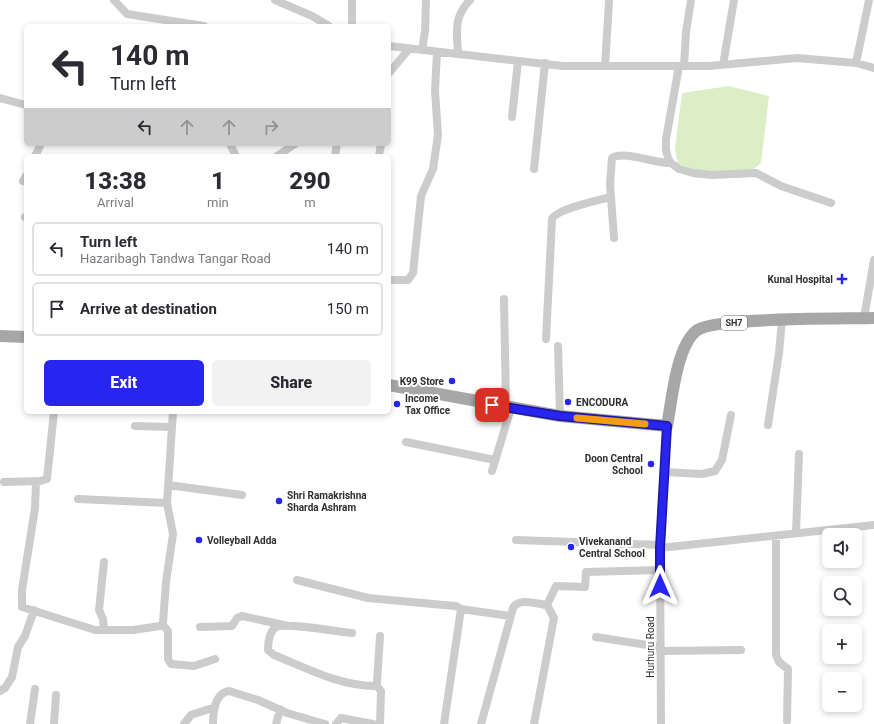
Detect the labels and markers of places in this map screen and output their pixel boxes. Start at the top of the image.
marker: Kunal Hospital [836,273,848,285]
place label: Kunal Hospital [768,274,833,285]
place label: K99 Store [400,376,445,387]
marker: K99 Store [447,376,457,386]
pin [475,388,509,422]
place label: Income Tax Office [405,393,451,416]
marker: ENCODURA [563,397,573,407]
place label: ENCODURA [576,397,629,408]
marker: Income Tax Office [392,399,402,409]
place label: Doon Central School [585,453,643,476]
marker: Doon Central School [646,459,656,469]
place label: Shri Ramakrishna Sharda Ashram [287,490,367,513]
marker: Shri Ramakrishna Sharda Ashram [274,496,284,506]
marker: Volleyball Adda [194,535,204,545]
place label: Volleyball Adda [207,535,277,546]
place label: Vivekanand Central School [579,536,645,559]
marker: Vivekanand Central School [566,542,576,552]

